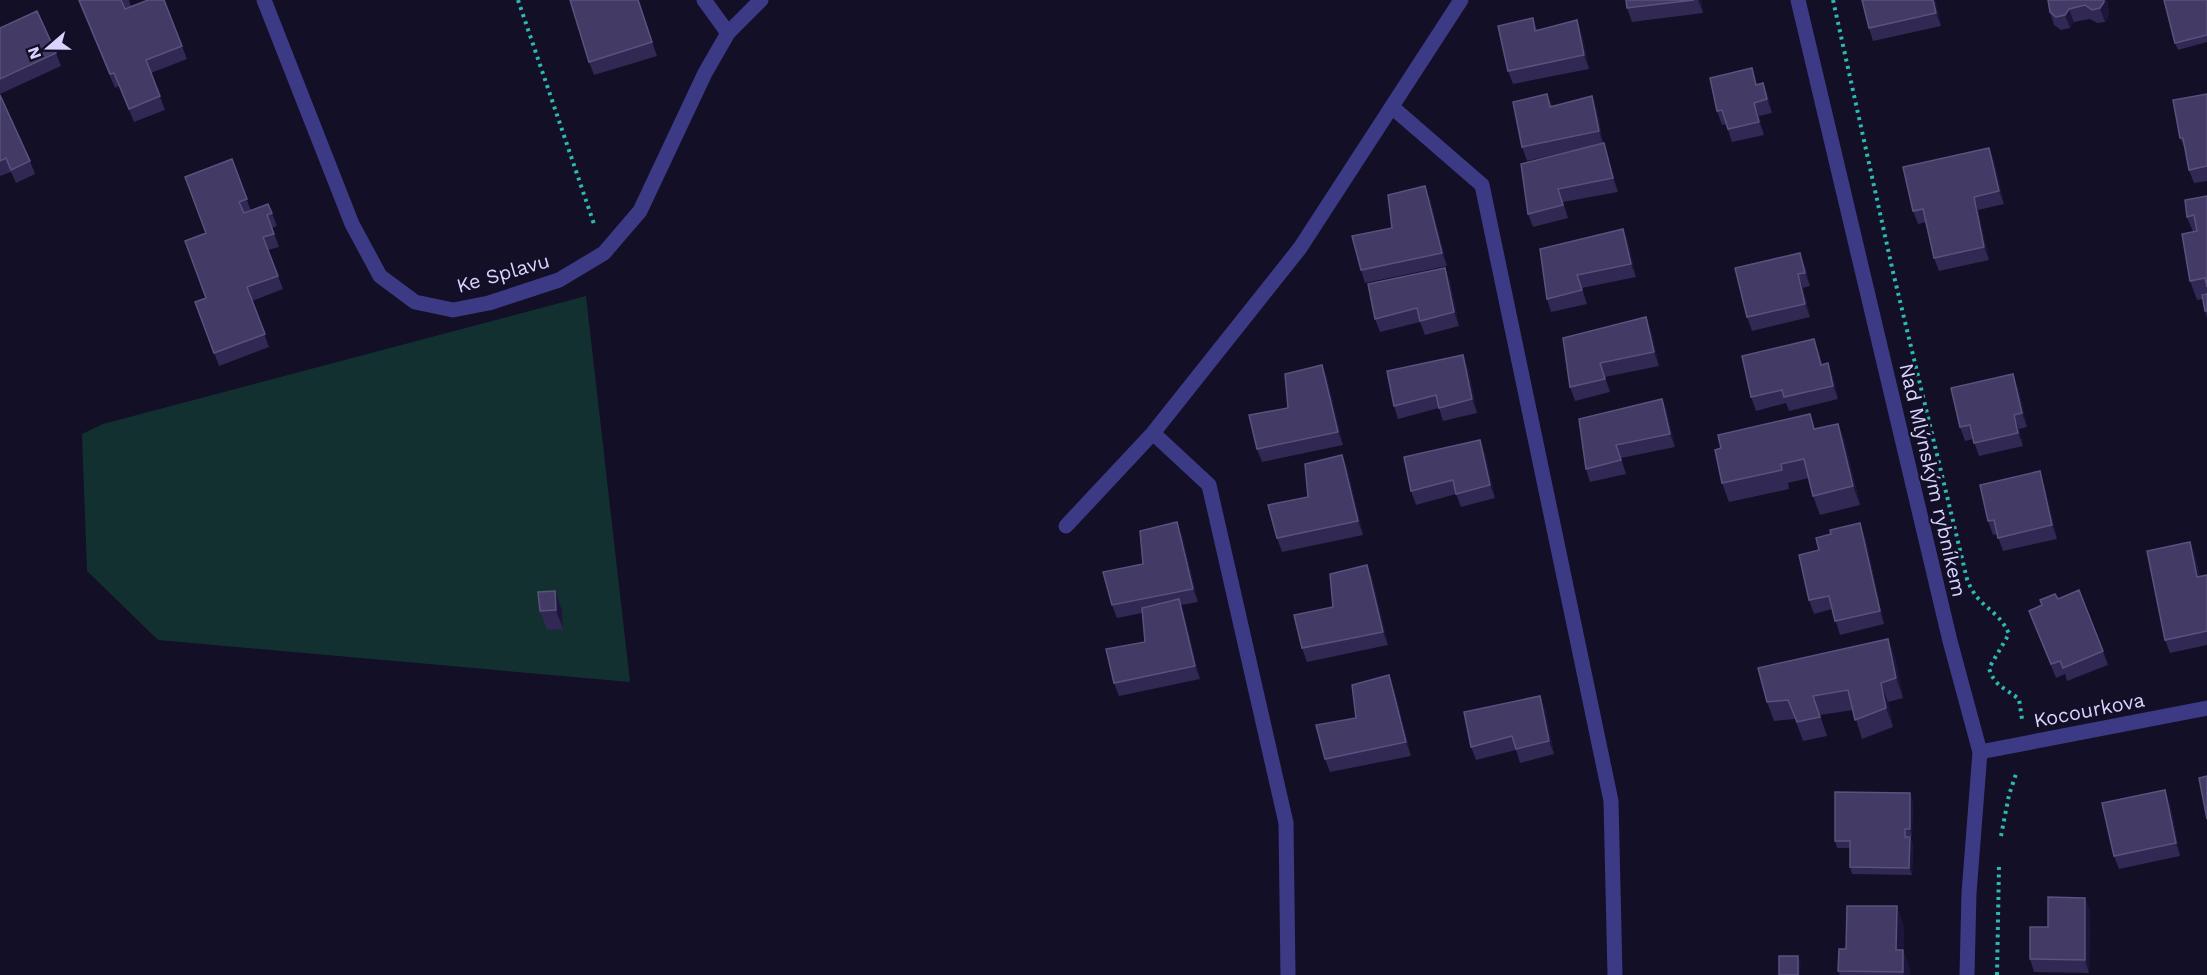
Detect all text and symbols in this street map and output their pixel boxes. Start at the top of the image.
north arrow [18,18,78,78]
text: N [23,44,45,62]
street label: Ke Splavu [454,248,552,298]
street label: Nad Mlýnským rybníkem [1894,361,1972,599]
street label: Kocourkova [2032,687,2146,733]

